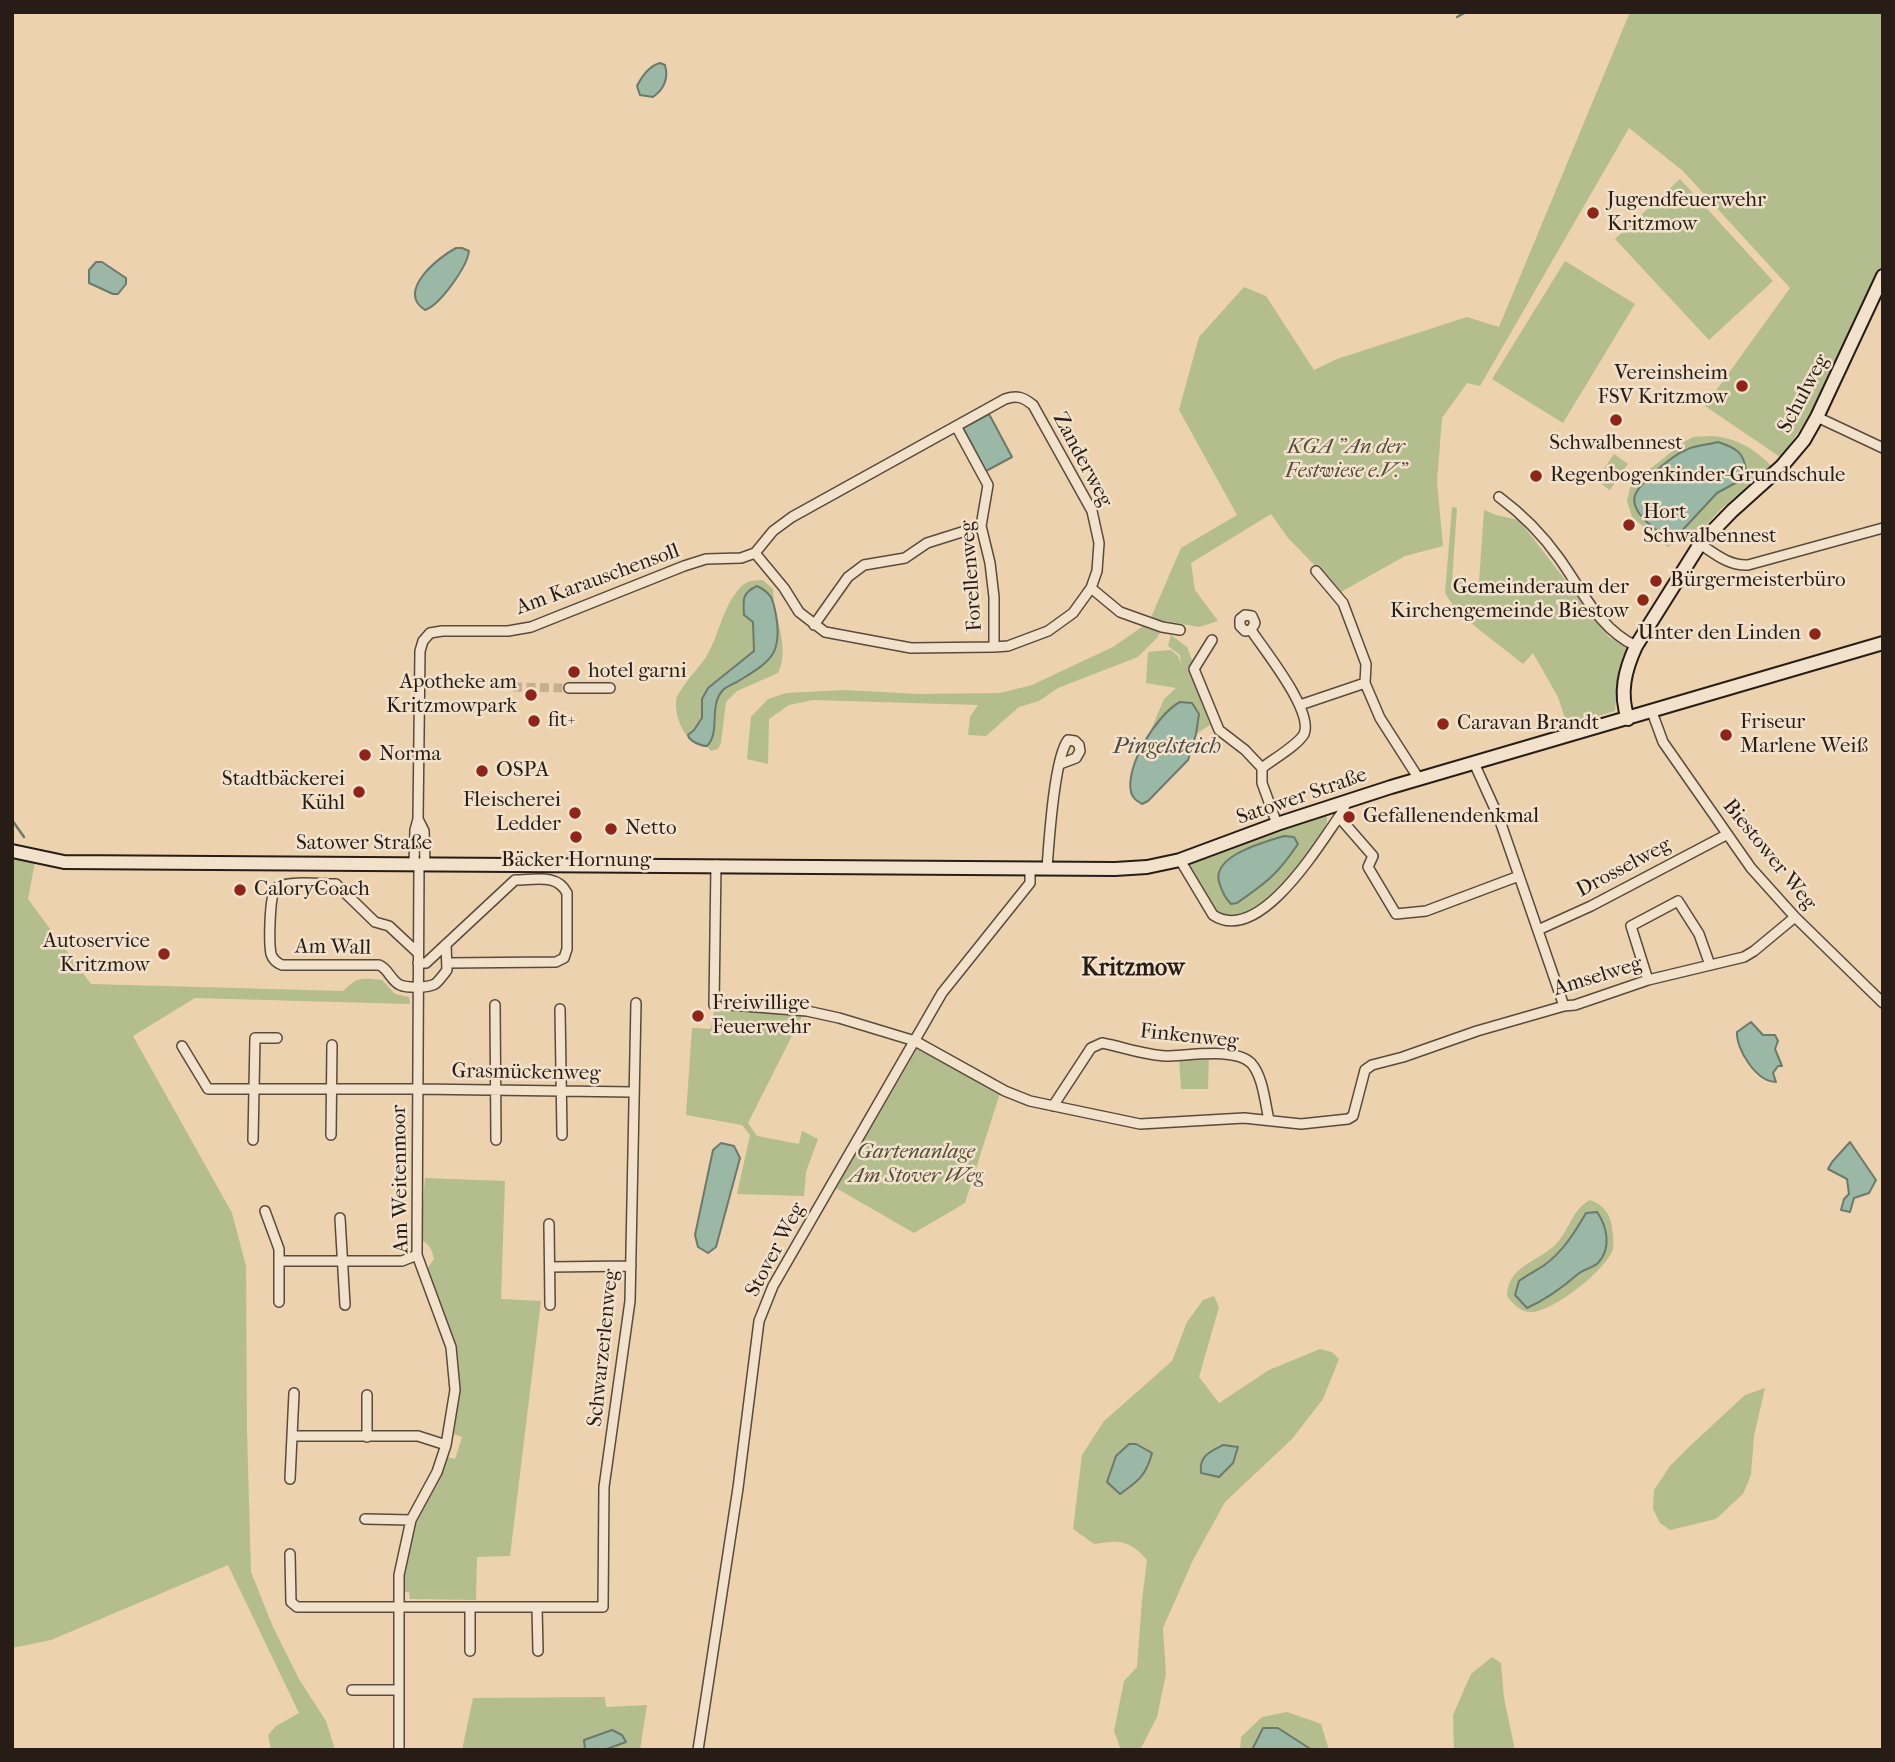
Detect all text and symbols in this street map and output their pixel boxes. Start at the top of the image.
place label: Jugendfeuerwehr Kritzmow [1607,188,1766,238]
marker: Jugendfeuerwehr Kritzmow [1585,205,1601,221]
street label: Schulweg [1773,350,1835,438]
place label: Vereinsheim FSV Kritzmow [1597,361,1728,411]
marker: Vereinsheim FSV Kritzmow [1734,378,1750,394]
street label: Zanderweg [1047,408,1117,512]
marker: Schwalbennest [1608,412,1624,428]
place label: Schwalbennest [1549,431,1683,457]
park label: KGA "An der Festwiese e.V." [1285,435,1407,485]
place label: Regenbogenkinder-Grundschule [1550,463,1845,489]
marker: Regenbogenkinder-Grundschule [1528,468,1544,484]
place label: Hort Schwalbennest [1643,500,1776,550]
marker: Hort Schwalbennest [1621,517,1637,533]
street label: Forellenweg [956,520,988,632]
street label: Am Karauschensoll [513,539,683,621]
place label: Bürgermeisterbüro [1670,568,1846,594]
marker: Bürgermeisterbüro [1648,573,1664,589]
place label: Gemeinderaum der Kirchengemeinde Biestow [1390,575,1629,625]
marker: Gemeinderaum der Kirchengemeinde Biestow [1635,592,1651,608]
place label: Unter den Linden [1638,621,1801,647]
marker: Unter den Linden [1807,626,1823,642]
place label: hotel garni [588,659,687,685]
marker: hotel garni [566,664,582,680]
place label: Apotheke am Kritzmowpark [386,670,517,720]
marker: Apotheke am Kritzmowpark [523,687,539,703]
place label: fit+ [548,708,576,734]
place label: Friseur Marlene Weiß [1740,710,1868,760]
place label: Caravan Brandt [1457,711,1599,737]
marker: fit+ [526,713,542,729]
marker: Caravan Brandt [1435,716,1451,732]
marker: Friseur Marlene Weiß [1718,727,1734,743]
water label: Pingelsteich [1113,733,1221,761]
place label: Norma [379,742,441,768]
marker: Norma [357,747,373,763]
place label: OSPA [496,758,549,784]
marker: OSPA [474,763,490,779]
street label: Satower Straße [1234,763,1370,831]
place label: Stadtbäckerei Kühl [222,767,345,817]
marker: Stadtbäckerei Kühl [351,784,367,800]
place label: Fleischerei Ledder [463,788,561,838]
street label: Biestower Weg [1717,794,1821,916]
place label: Gefallenendenkmal [1363,804,1539,830]
marker: Fleischerei Ledder [567,805,583,821]
marker: Gefallenendenkmal [1341,809,1357,825]
place label: Netto [625,816,677,842]
marker: Netto [603,821,619,837]
marker: Bäcker Hornung [568,829,584,845]
street label: Satower Straße [296,831,432,857]
street label: Drosselweg [1572,833,1676,903]
place label: Bäcker Hornung [501,848,651,874]
place label: CaloryCoach [254,877,370,903]
marker: CaloryCoach [232,882,248,898]
place label: Autoservice Kritzmow [43,929,150,979]
street label: Am Wall [295,935,371,961]
marker: Autoservice Kritzmow [156,946,172,962]
street label: Amselweg [1551,952,1645,1002]
district label: Kritzmow [1081,955,1185,983]
place label: Freiwillige Feuerwehr [712,991,811,1041]
marker: Freiwillige Feuerwehr [690,1008,706,1024]
street label: Finkenweg [1138,1019,1240,1055]
street label: Grasmückenweg [451,1059,601,1087]
street label: Am Weitenmoor [387,1104,415,1254]
park label: Gartenanlage Am Stover Weg [849,1140,983,1190]
street label: Stover Weg [741,1198,811,1302]
street label: Schwarzerlenweg [583,1268,625,1428]

